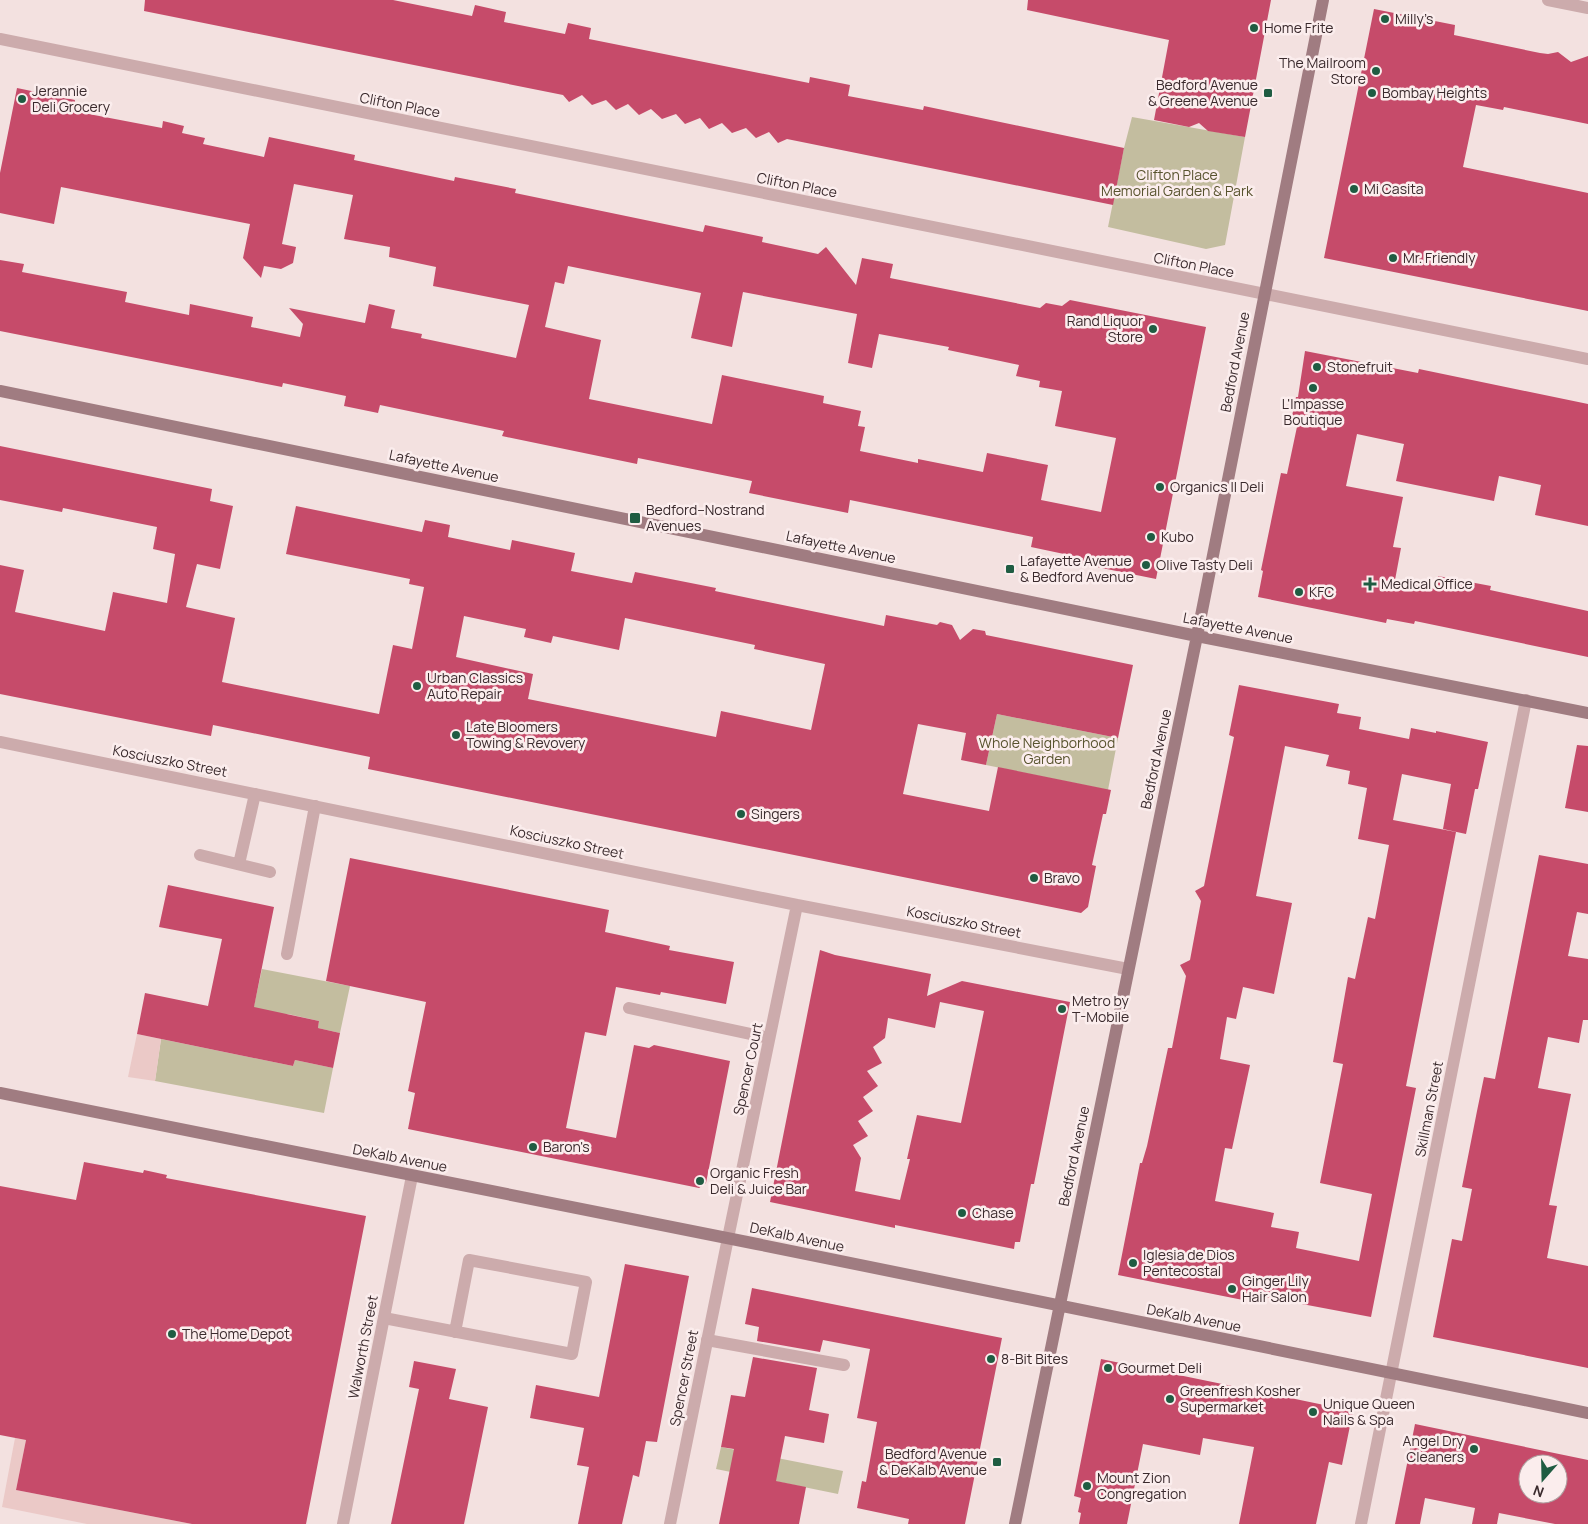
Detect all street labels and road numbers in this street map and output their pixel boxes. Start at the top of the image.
street label: Clifton Place [358,87,442,122]
street label: Clifton Place [755,167,839,202]
street label: Clifton Place [1152,247,1236,282]
street label: Bedford Avenue [1215,310,1254,414]
street label: Lafayette Avenue [388,445,501,486]
street label: Lafayette Avenue [785,526,898,567]
street label: Lafayette Avenue [1181,608,1295,647]
street label: Bedford Avenue [1136,707,1175,811]
street label: Kosciuszko Street [111,740,229,781]
street label: Kosciuszko Street [508,820,626,863]
street label: Kosciuszko Street [905,901,1023,942]
street label: Spencer Court [728,1021,767,1117]
street label: Skillman Street [1410,1059,1447,1158]
street label: Bedford Avenue [1054,1104,1093,1208]
street label: DeKalb Avenue [351,1139,449,1176]
street label: DeKalb Avenue [748,1217,846,1256]
street label: Walworth Street [343,1293,382,1400]
street label: DeKalb Avenue [1145,1299,1243,1336]
street label: Spencer Street [665,1328,702,1428]

